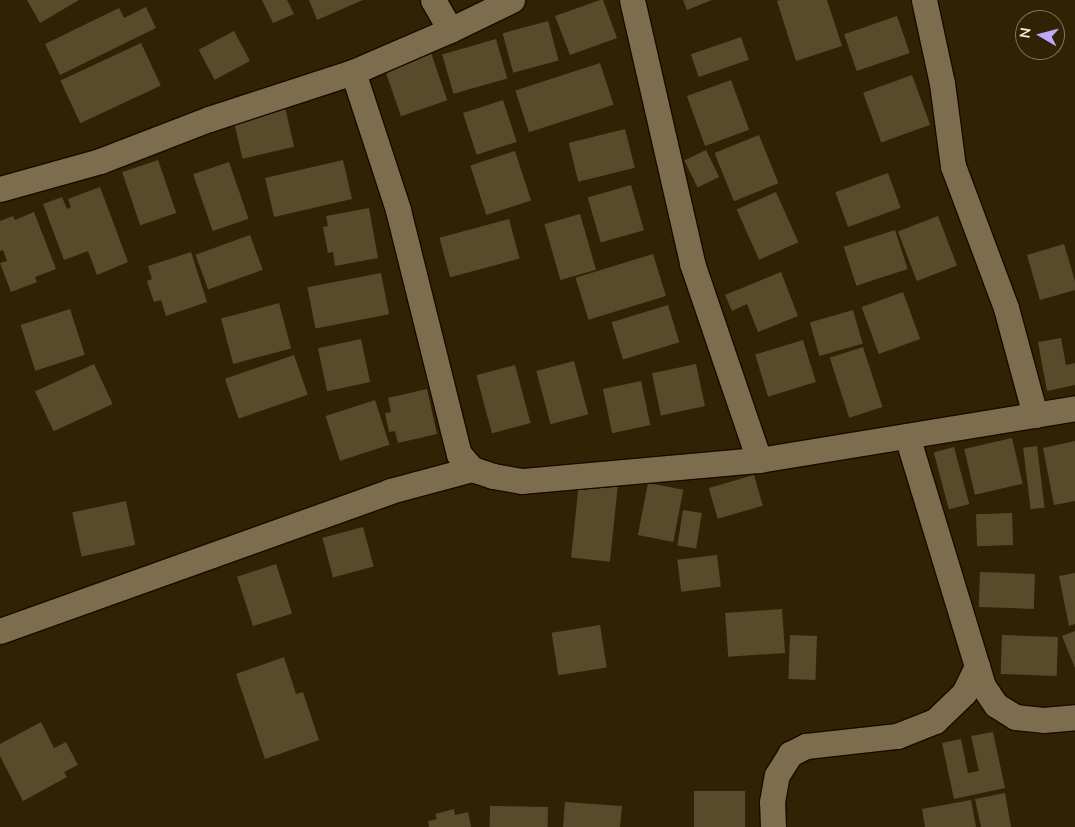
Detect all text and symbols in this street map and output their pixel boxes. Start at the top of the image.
north arrow [1015,10,1065,60]
text: N [1016,26,1036,40]

